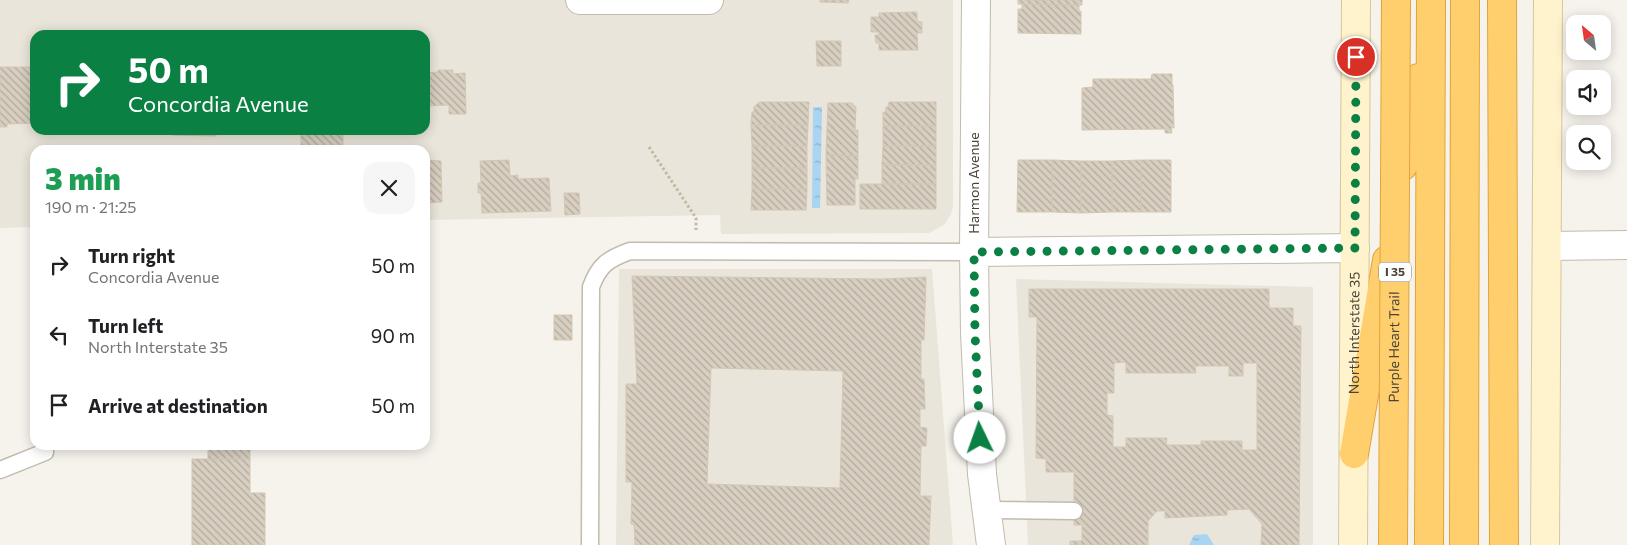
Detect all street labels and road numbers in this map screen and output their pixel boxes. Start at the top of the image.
street label: Harmon Avenue [965,132,982,234]
road number: I 35 [1379,262,1411,282]
street label: North Interstate 35 [1345,272,1363,394]
street label: Purple Heart Trail [1385,291,1402,403]

